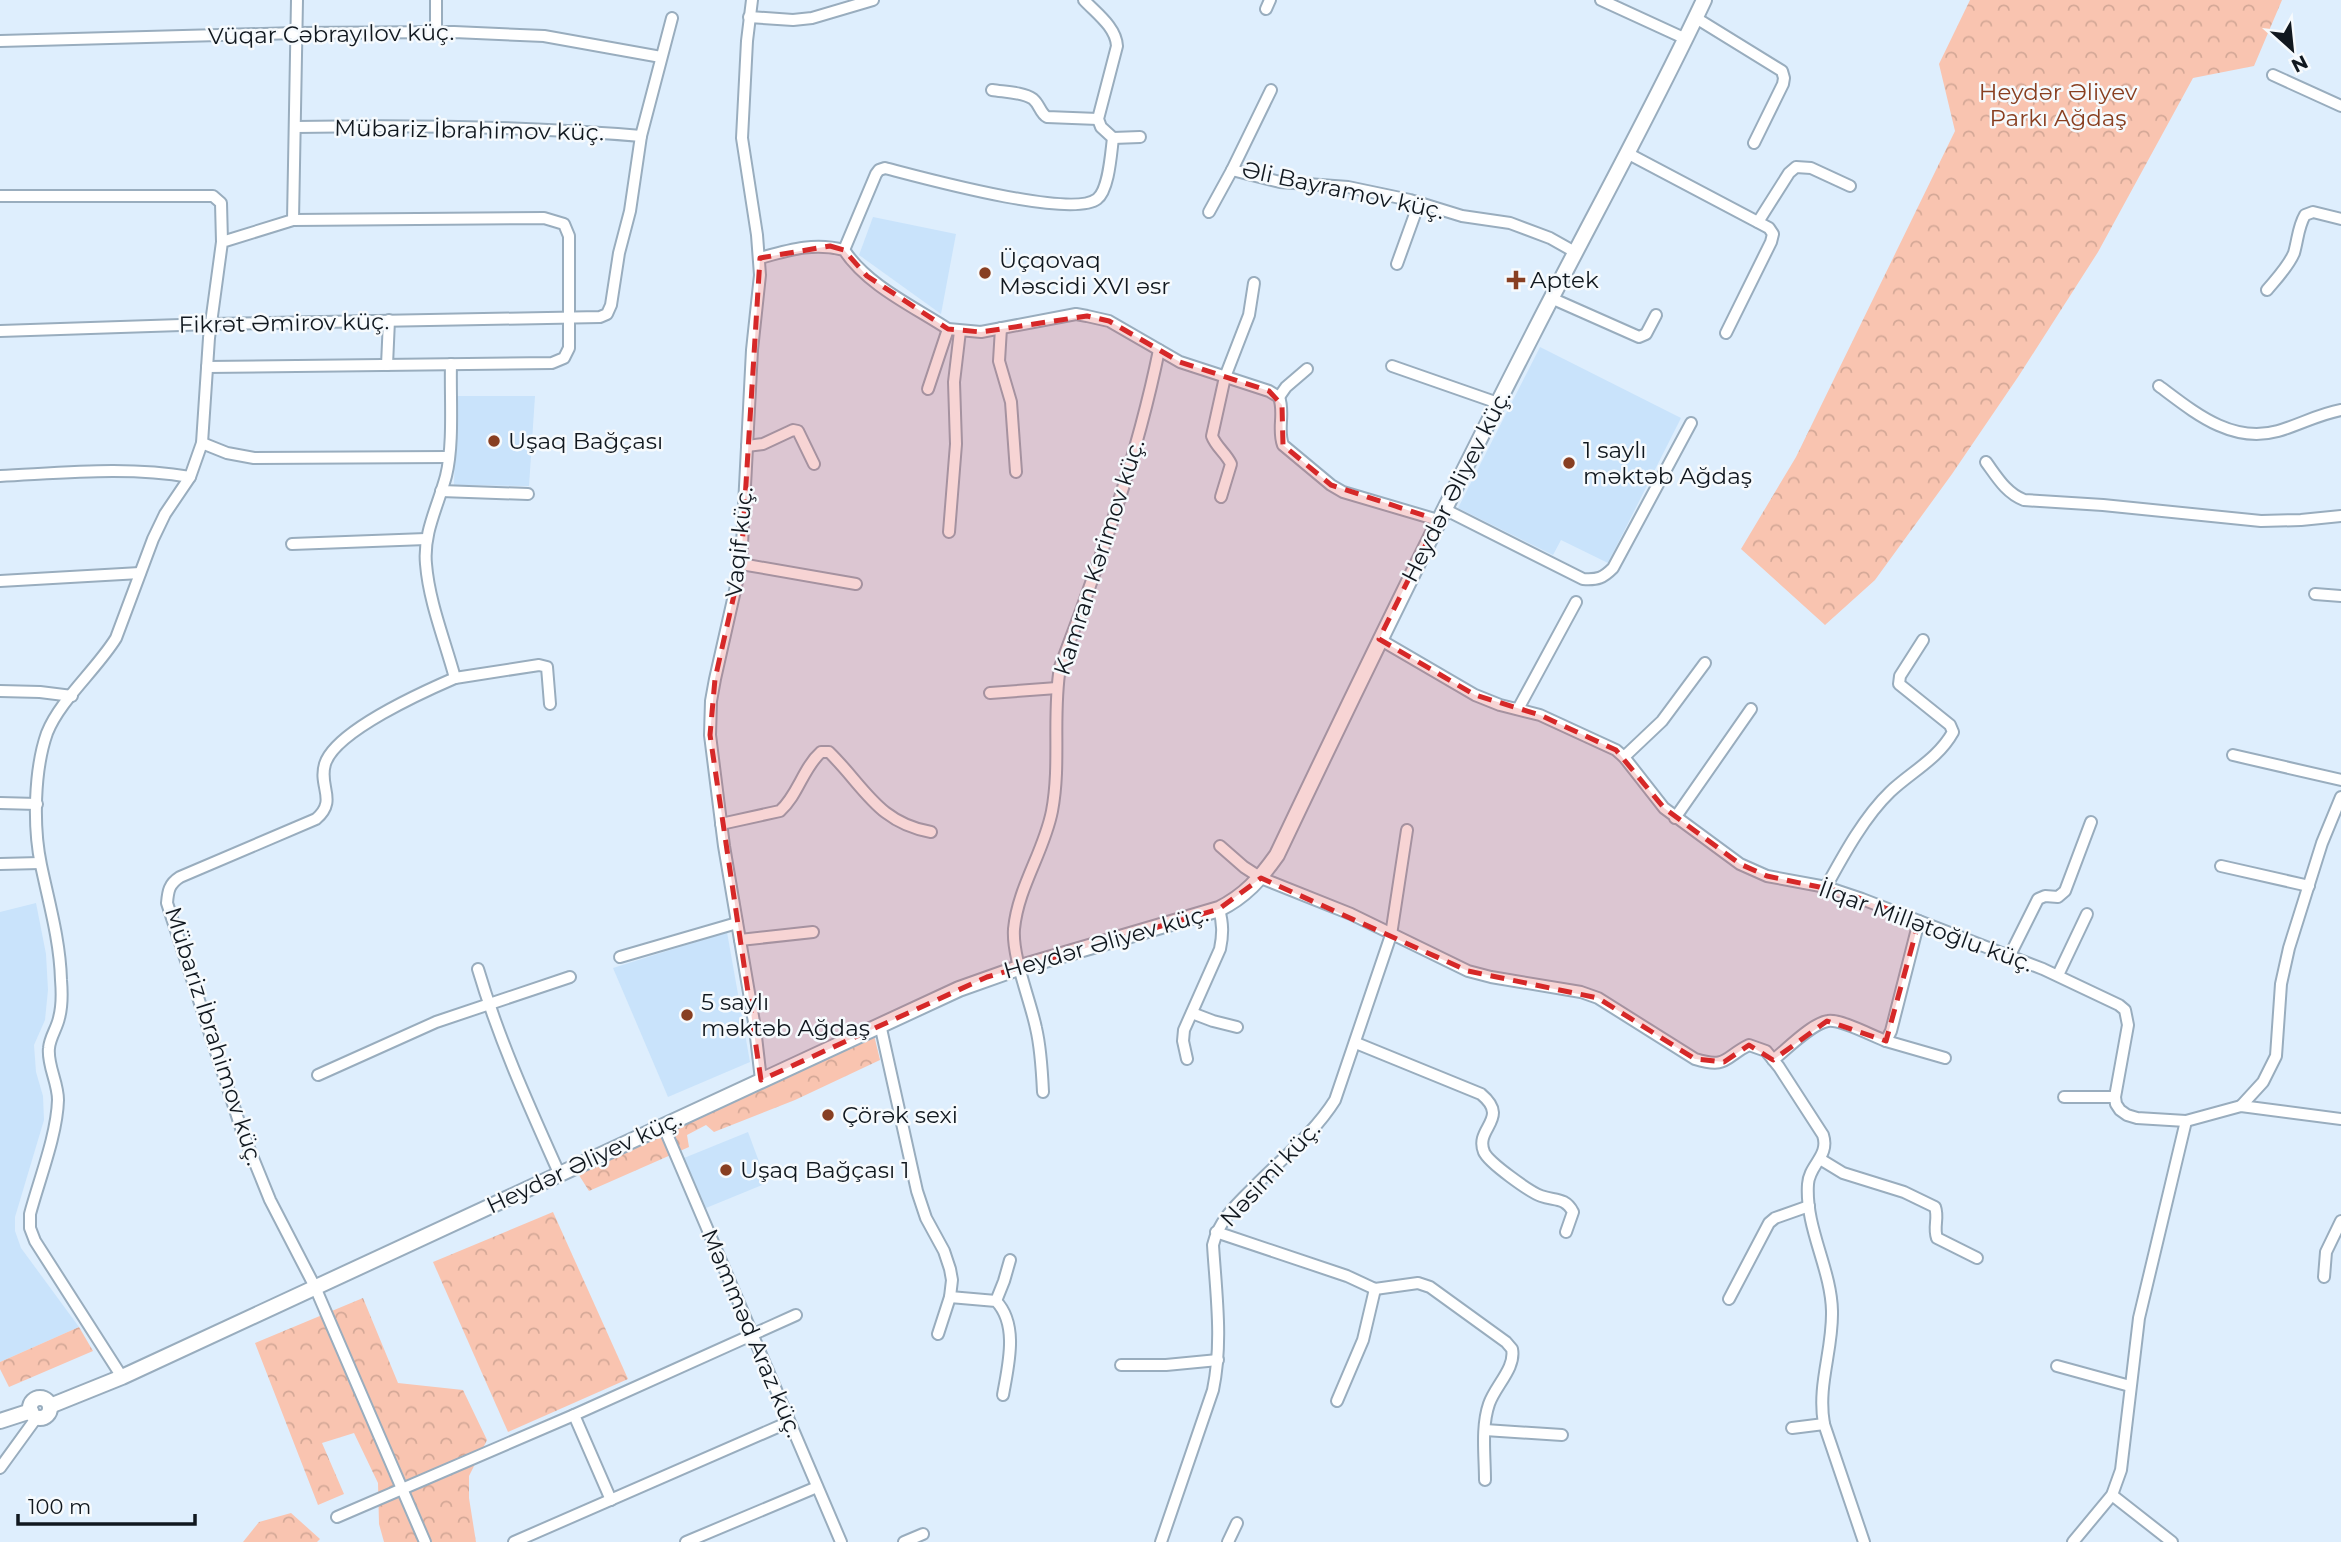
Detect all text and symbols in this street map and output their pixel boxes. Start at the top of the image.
north arrow [2257,14,2327,84]
street label: Vüqar Cəbrayılov küç. [207,18,455,50]
text: N [2287,50,2312,77]
park label: Heydər Əliyev Parkı Ağdaş [1979,78,2138,132]
street label: Mübariz İbrahimov küç. [334,114,604,146]
street label: Əli Bayramov küç. [1239,155,1447,225]
place label: Üçqovaq Məscidi XVI əsr [999,246,1170,300]
marker: Üçqovaq Məscidi XVI əsr [977,265,993,281]
place label: Aptek [1530,266,1599,294]
marker: Aptek [1508,272,1524,288]
street label: Fikrət Əmirov küç. [178,307,390,339]
street label: Heydər Əliyev küç. [1395,385,1517,587]
place label: Uşaq Bağçası [508,427,663,455]
marker: Uşaq Bağçası [486,433,502,449]
street label: Kamran Kərimov küç. [1048,435,1150,679]
place label: 1 saylı məktəb Ağdaş [1583,436,1752,490]
marker: 1 saylı məktəb Ağdaş [1561,455,1577,471]
street label: Vaqif küç. [719,485,759,599]
street label: İlqar Millətoğlu küç. [1815,874,2037,978]
street label: Heydər Əliyev küç. [1000,899,1212,985]
street label: Mübariz İbrahimov küç. [159,903,269,1169]
place label: 5 saylı məktəb Ağdaş [701,988,870,1042]
marker: 5 saylı məktəb Ağdaş [679,1007,695,1023]
place label: Çörək sexi [842,1101,958,1129]
street label: Heydər Əliyev küç. [482,1105,686,1219]
marker: Çörək sexi [820,1107,836,1123]
street label: Nəsimi küç. [1214,1115,1326,1233]
place label: Uşaq Bağçası 1 [740,1156,910,1184]
marker: Uşaq Bağçası 1 [718,1162,734,1178]
street label: Məmməd Araz küç. [695,1225,809,1441]
scale bar [18,1482,194,1526]
text: 100 m [28,1494,91,1519]

